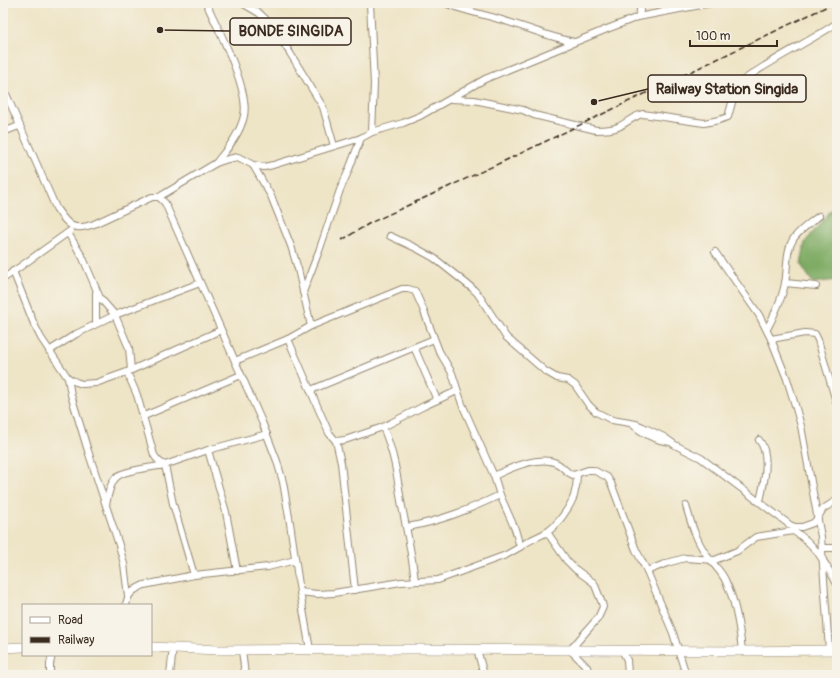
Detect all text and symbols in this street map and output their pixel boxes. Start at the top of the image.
callout: BONDE SINGIDA [230,18,351,45]
text: BONDE SINGIDA [238,22,344,41]
scale bar [690,22,777,48]
text: 100 m [696,29,731,44]
callout: Railway Station Singida [648,75,806,102]
text: Railway Station Singida [656,80,798,99]
legend [22,604,152,656]
text: Road [58,613,83,628]
text: Railway [58,633,94,648]

